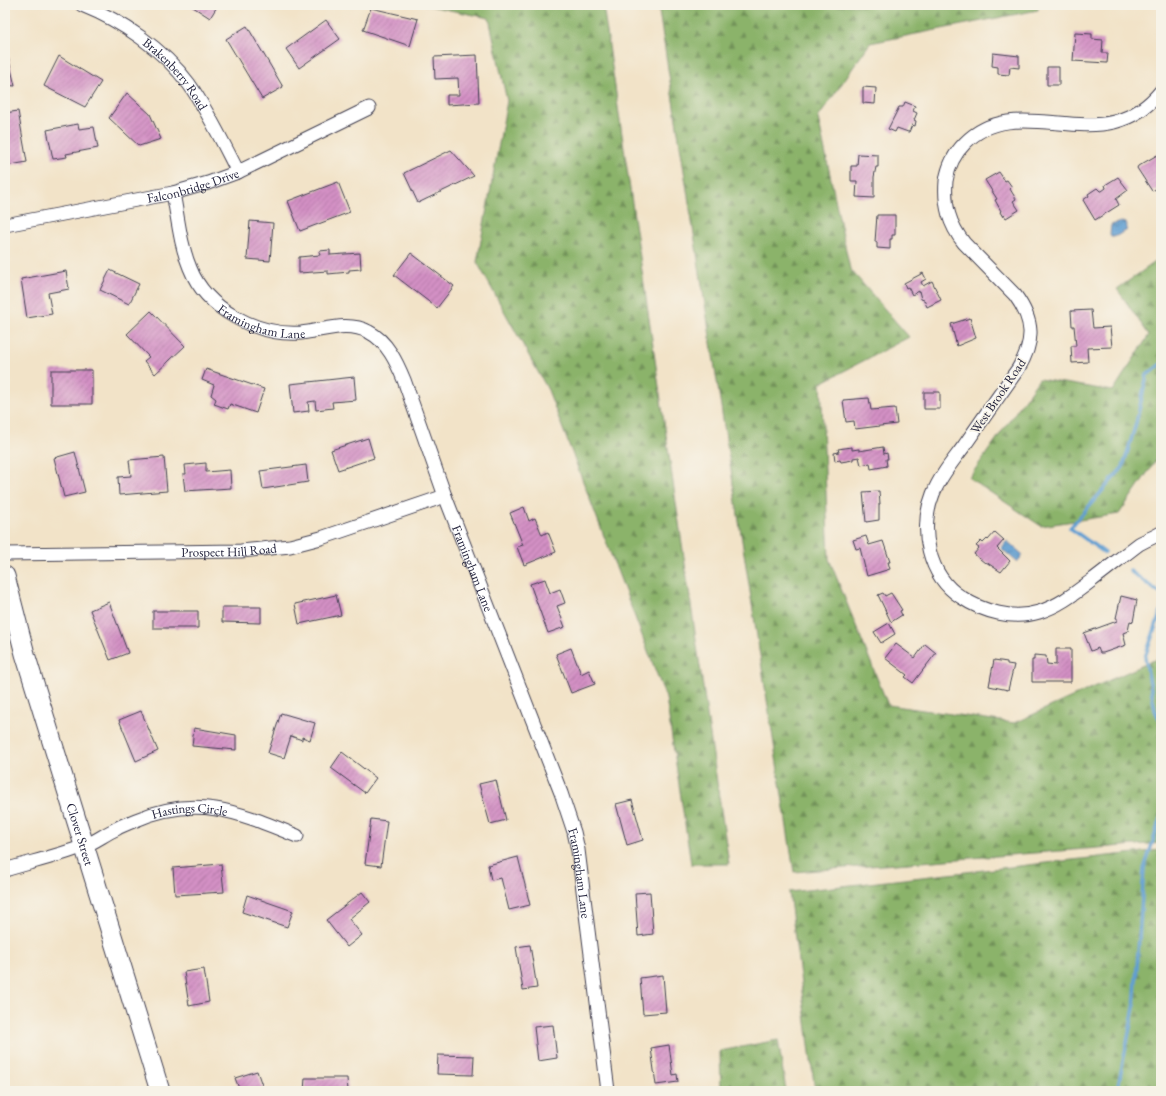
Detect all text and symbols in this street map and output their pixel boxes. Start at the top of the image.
street label: Brakenberry Road [140,34,212,113]
street label: Falconbridge Drive [145,164,241,206]
street label: Framingham Lane [215,300,306,342]
street label: West Brook Road [967,355,1030,437]
street label: Framingham Lane [449,522,498,614]
street label: Prospect Hill Road [181,539,278,560]
street label: Hastings Circle [149,799,229,822]
street label: Clover Street [63,801,98,867]
street label: Framingham Lane [565,825,595,919]

